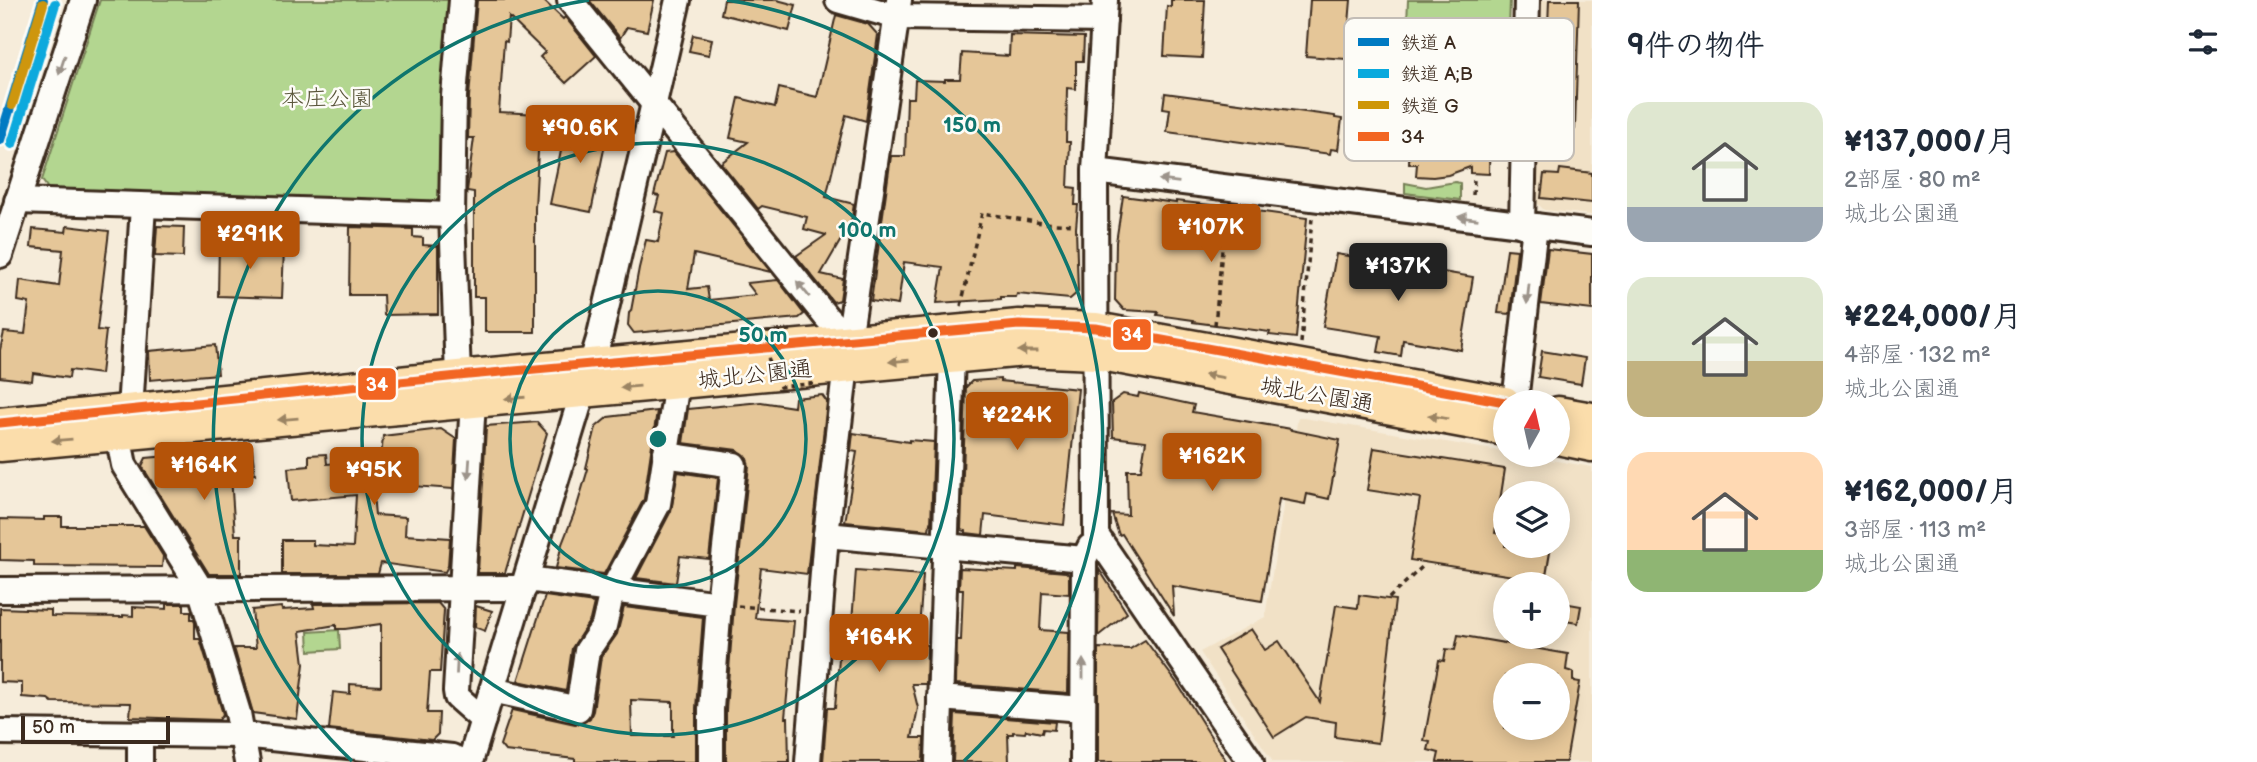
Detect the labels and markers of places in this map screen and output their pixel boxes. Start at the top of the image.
pin: ¥90.6K [523,106,637,165]
pin: ¥107K [1162,204,1260,264]
pin: ¥291K [201,212,299,271]
pin: ¥137K [1349,244,1447,303]
unlabelled marker [926,326,940,340]
pin: ¥224K [968,392,1066,452]
centre of rings [646,427,670,451]
pin: ¥162K [1163,434,1261,493]
pin: ¥164K [155,442,253,502]
pin: ¥95K [333,448,415,507]
pin: ¥164K [830,614,928,674]

